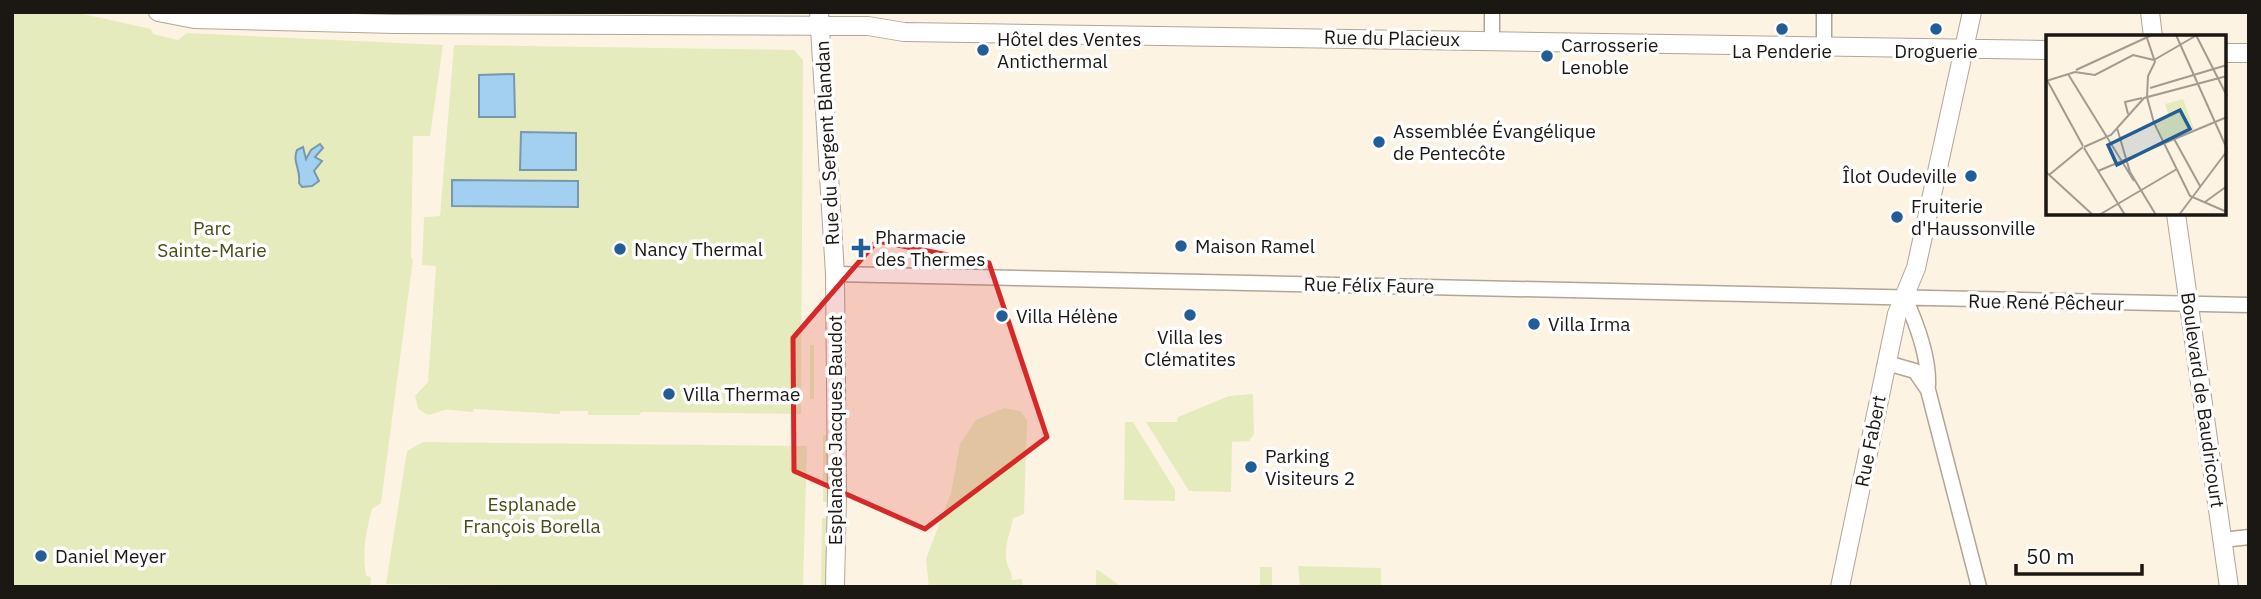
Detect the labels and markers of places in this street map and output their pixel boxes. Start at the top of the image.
marker: La Penderie [1774,21,1790,37]
marker: Droguerie [1928,21,1944,37]
place label: Hôtel des Ventes Anticthermal [997,27,1141,73]
place label: Carrosserie Lenoble [1561,33,1658,79]
place label: La Penderie [1732,39,1832,63]
place label: Droguerie [1894,39,1978,63]
marker: Hôtel des Ventes Anticthermal [975,42,991,58]
marker: Carrosserie Lenoble [1539,48,1555,64]
place label: Assemblée Évangélique de Pentecôte [1393,119,1596,165]
marker: Assemblée Évangélique de Pentecôte [1371,134,1387,150]
place label: Îlot Oudeville [1842,164,1957,188]
marker: Îlot Oudeville [1963,168,1979,184]
place label: Fruiterie d'Haussonville [1911,194,2035,240]
marker: Fruiterie d'Haussonville [1889,209,1905,225]
place label: Pharmacie des Thermes [875,225,986,271]
place label: Maison Ramel [1195,234,1315,258]
place label: Nancy Thermal [634,237,763,261]
marker: Maison Ramel [1173,238,1189,254]
marker: Pharmacie des Thermes [853,240,869,256]
marker: Nancy Thermal [612,241,628,257]
place label: Villa Hélène [1016,304,1118,328]
marker: Villa les Clématites [1182,307,1198,323]
marker: Villa Hélène [994,308,1010,324]
place label: Villa Irma [1548,312,1631,336]
marker: Villa Irma [1526,316,1542,332]
place label: Villa les Clématites [1144,325,1236,371]
place label: Villa Thermae [683,382,800,406]
marker: Villa Thermae [661,386,677,402]
place label: Parking Visiteurs 2 [1265,444,1355,490]
marker: Parking Visiteurs 2 [1243,459,1259,475]
place label: Daniel Meyer [55,544,166,568]
marker: Daniel Meyer [33,548,49,564]

